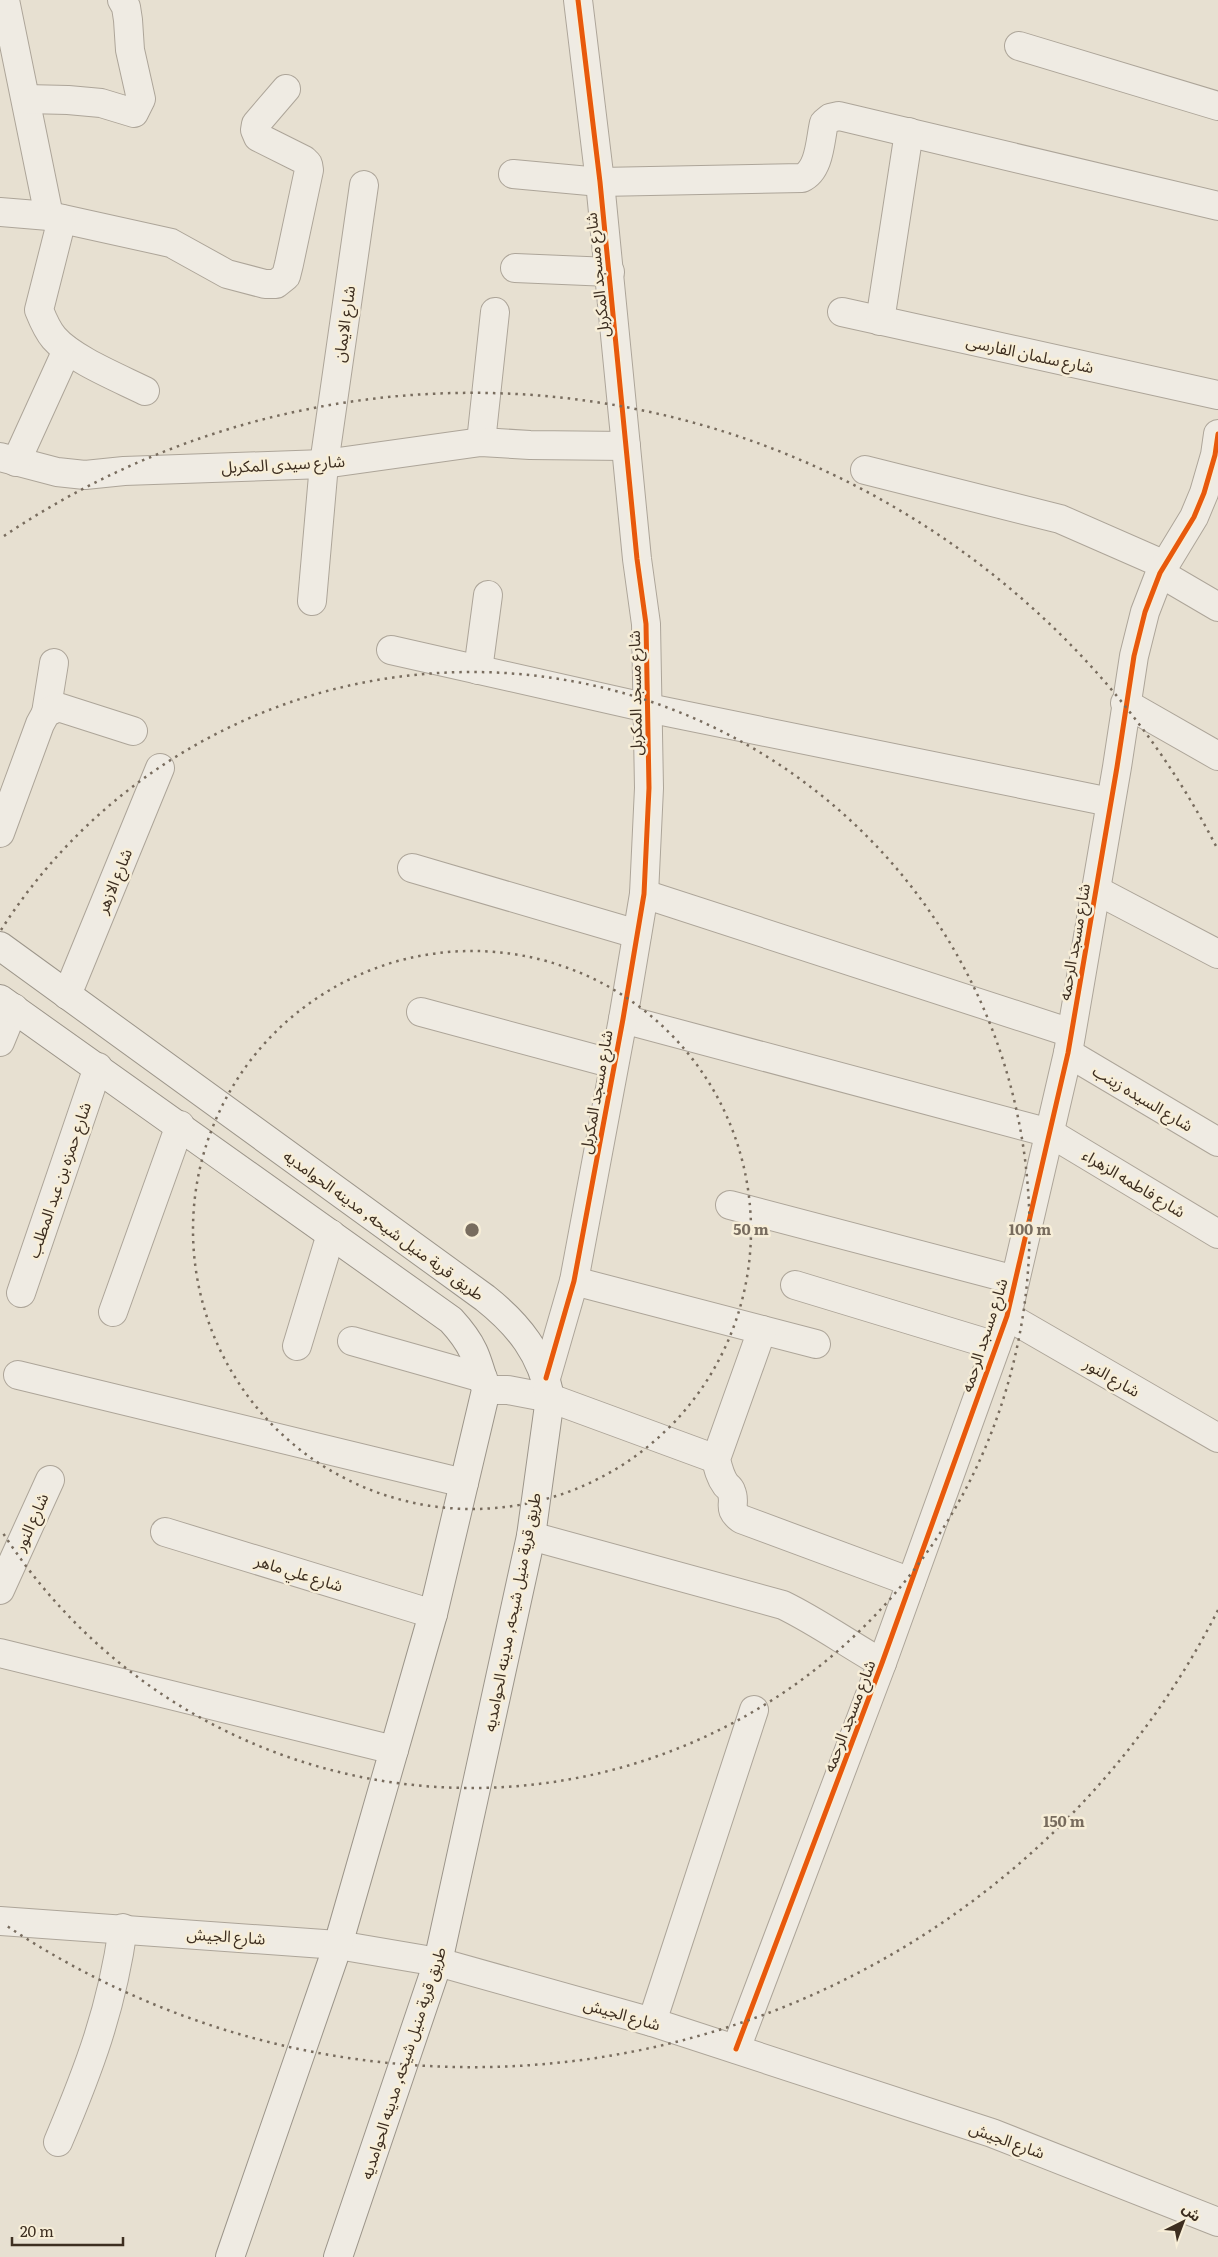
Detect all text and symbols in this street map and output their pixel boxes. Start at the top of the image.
street label: شارع مسجد المكربل [578,211,616,339]
street label: شارع الايمان [326,284,362,364]
street label: شارع سلمان الفارسى [964,328,1096,380]
street label: شارع سيدى المكربل [220,448,346,480]
street label: شارع مسجد المكربل [621,630,649,756]
street label: شارع الازهر [89,844,139,918]
street label: شارع مسجد الرحمه [1051,881,1097,1003]
street label: شارع مسجد المكربل [572,1028,620,1156]
street label: شارع السيده زينب [1088,1058,1198,1138]
street label: شارع حمزه بن عبد المطلب [20,1098,98,1262]
street label: شارع فاطمه الزهراء [1077,1142,1191,1224]
street label: طريق قرية منيل شيحه, مدينه الحوامديه [279,1143,490,1305]
text: 50 m [733,1217,769,1240]
text: 100 m [1009,1217,1051,1240]
centre of rings [463,1221,481,1239]
street label: شارع مسجد الرحمه [953,1275,1015,1395]
street label: شارع النور [1078,1350,1145,1404]
street label: شارع النور [6,1489,55,1556]
street label: طريق قرية منيل شيحه, مدينه الحوامديه [476,1490,546,1733]
street label: شارع علي ماهر [251,1547,346,1599]
street label: شارع مسجد الرحمه [816,1656,882,1776]
text: 150 m [1043,1809,1085,1832]
street label: شارع الجيش [186,1920,266,1952]
street label: طريق قرية منيل شيحه, مدينه الحوامديه [353,1943,451,2182]
street label: شارع الجيش [581,1991,663,2037]
street label: شارع الجيش [966,2114,1048,2166]
north arrow [1158,2197,1208,2247]
text: ش [1179,2198,1206,2225]
scale bar [12,2214,124,2246]
text: 20 m [20,2219,54,2242]

